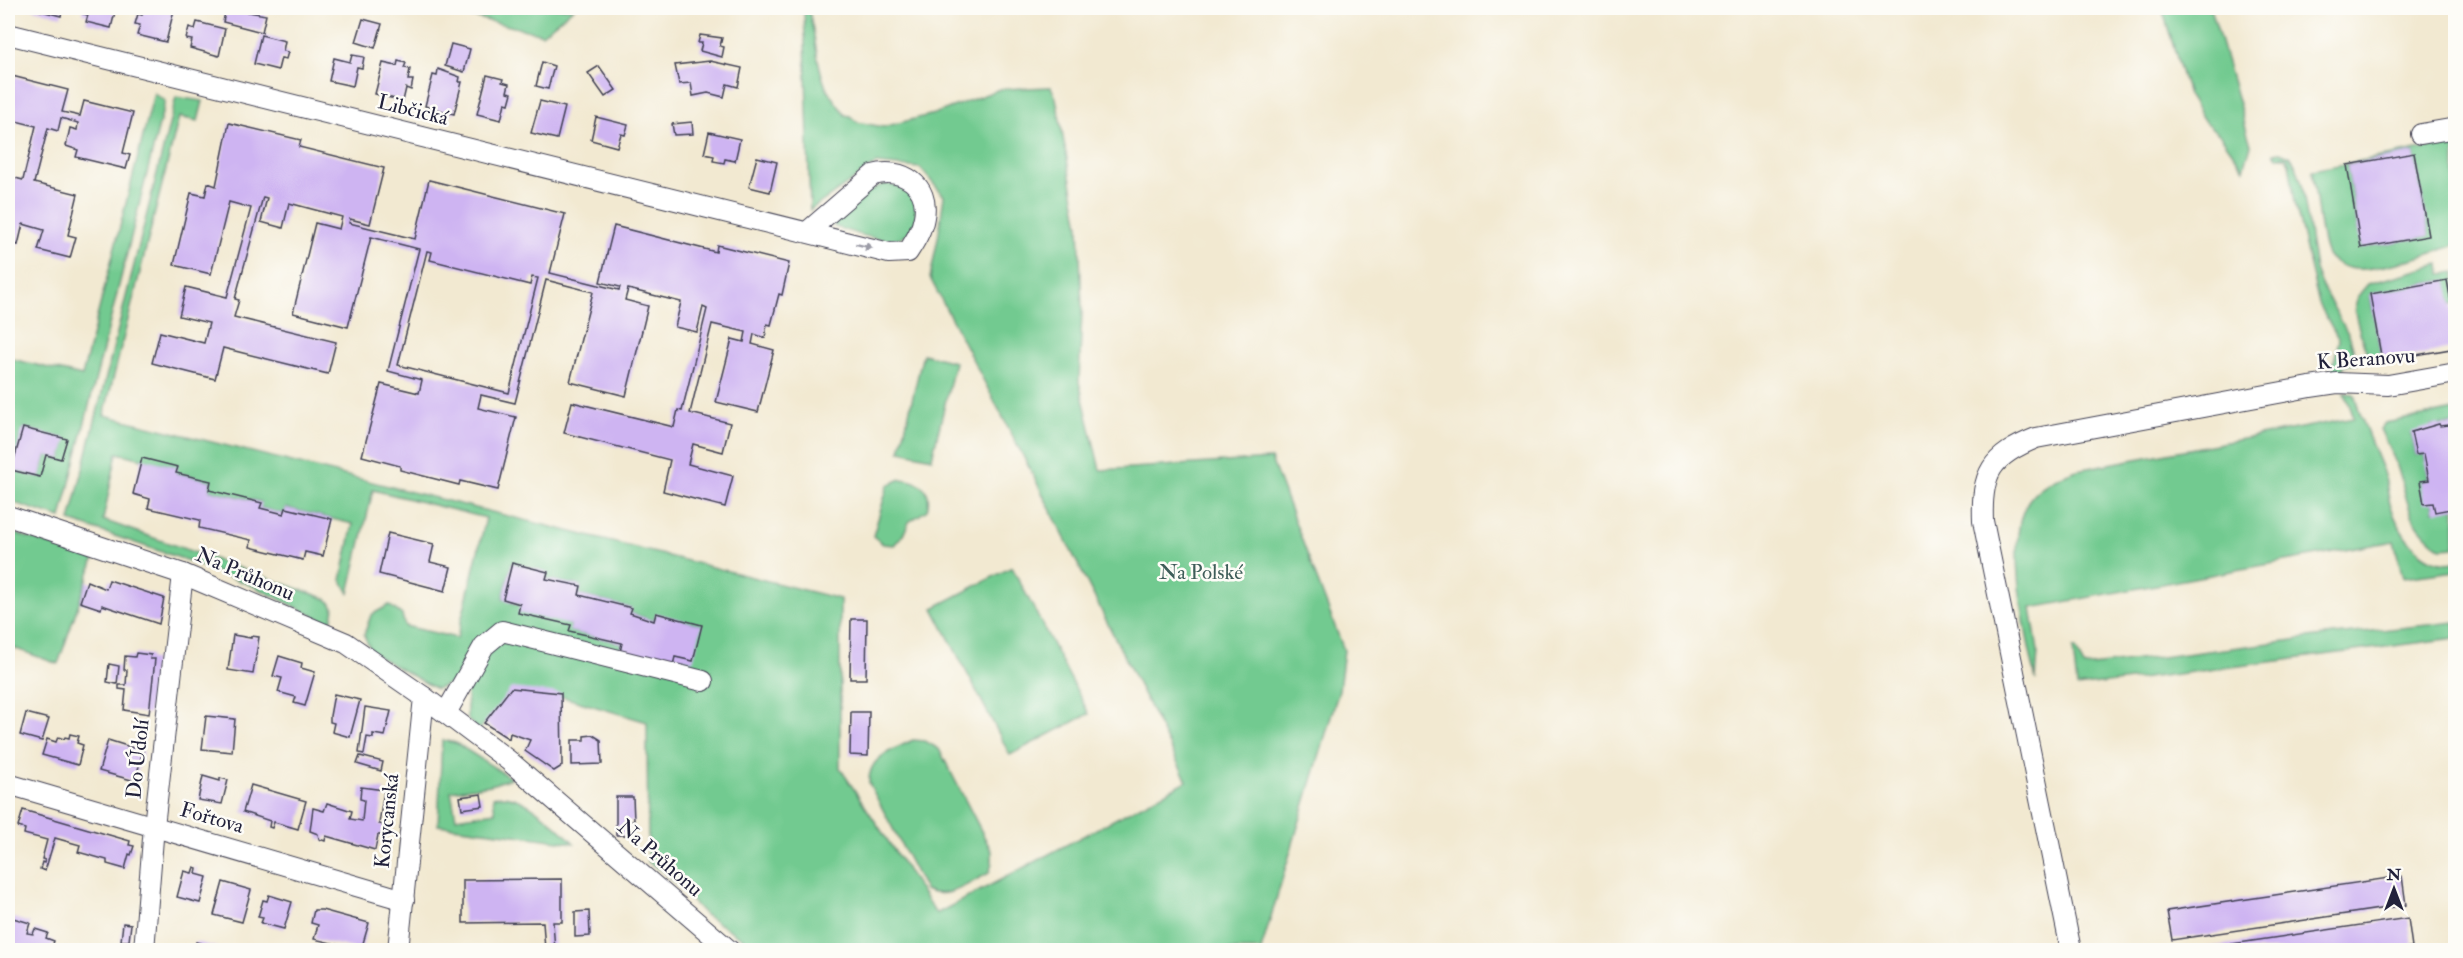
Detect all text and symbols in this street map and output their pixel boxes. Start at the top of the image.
street label: Libčická [375,88,452,132]
one-way arrow [855,242,873,252]
street label: K Beranovu [2316,342,2416,376]
street label: Na Průhonu [191,541,299,607]
park label: Na Polské [1159,559,1243,586]
street label: Do Údolí [120,716,156,800]
street label: Korycanská [369,772,405,870]
street label: Fořtova [177,796,247,840]
street label: Na Průhonu [612,813,709,903]
north arrow [2364,859,2424,919]
text: N [2386,865,2402,885]

